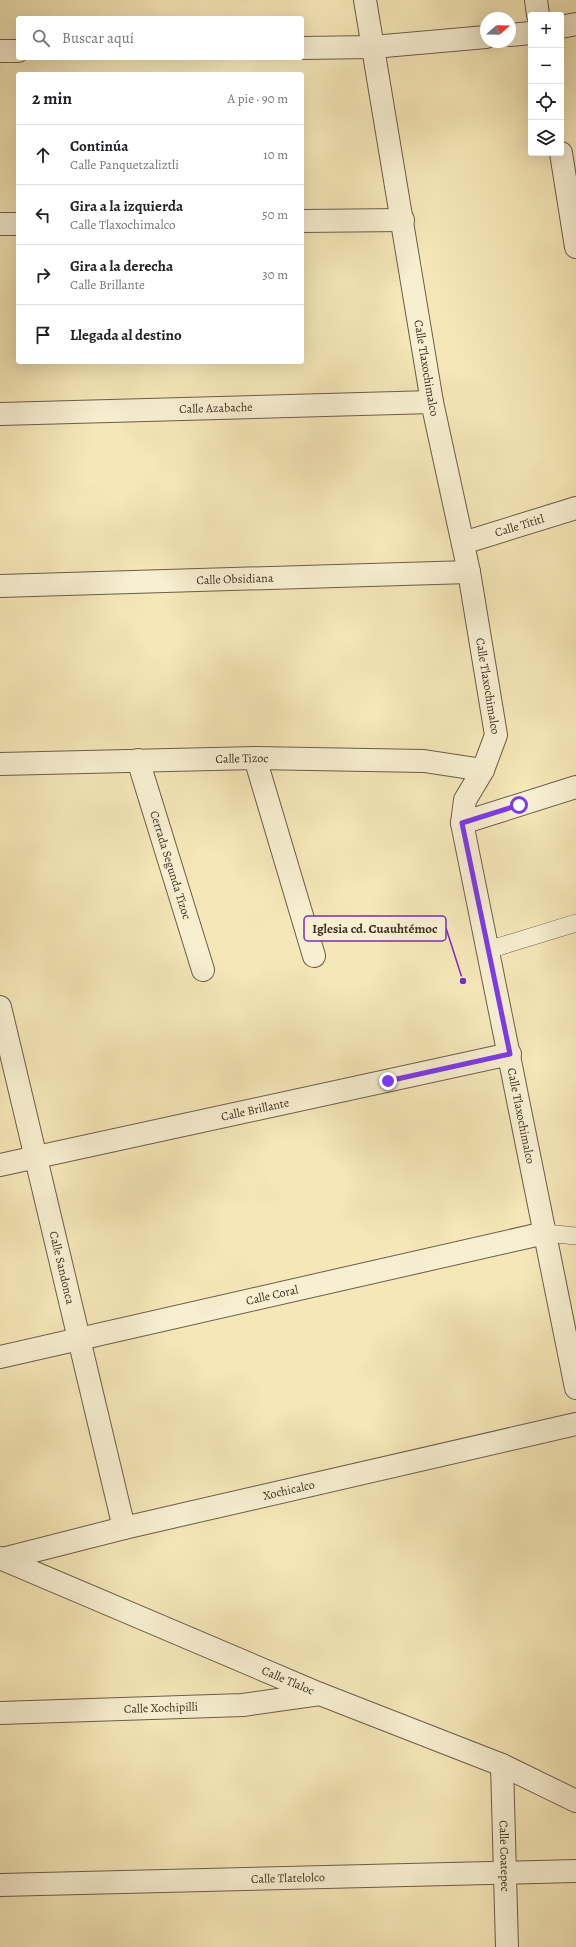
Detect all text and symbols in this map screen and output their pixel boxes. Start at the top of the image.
north arrow [480,12,516,48]
map controls [528,12,564,156]
button: + [528,12,564,48]
search box [16,16,304,60]
icon: search [30,27,52,49]
text: Buscar aquí [62,28,134,48]
button: − [528,48,564,84]
button: locate [528,84,564,120]
text: 2 min [32,87,72,110]
text: A pie · 90 m [228,90,288,107]
button: layers [528,120,564,156]
text: Continúa [70,136,128,156]
icon: ahead [32,144,54,166]
text: 10 m [263,146,288,163]
text: Calle Panquetzaliztli [70,156,179,173]
text: Gira a la izquierda [70,196,183,216]
icon: left [32,204,54,226]
text: 50 m [262,206,288,223]
text: Calle Tlaxochimalco [70,216,175,233]
text: Gira a la derecha [70,256,173,276]
icon: right [32,264,54,286]
text: 30 m [262,266,288,283]
text: Calle Brillante [70,276,145,293]
street label: Calle Tlaxochimalco [410,319,443,418]
icon: arrive [32,324,54,346]
text: Llegada al destino [70,325,182,345]
street label: Calle Azabache [179,399,253,417]
street label: Calle Tititl [493,510,546,541]
street label: Calle Obsidiana [196,570,274,588]
street label: Calle Tlaxochimalco [472,637,504,735]
street label: Calle Tizoc [215,750,269,767]
route start [510,796,528,814]
street label: Cerrada Segunda Tizoc [146,809,195,921]
callout: Iglesia cd. Cuauhtémoc [304,916,446,941]
text: Iglesia cd. Cuauhtémoc [312,920,438,937]
street label: Calle Tlaxochimalco [504,1066,539,1165]
route end [379,1072,397,1090]
street label: Calle Brillante [220,1094,291,1125]
street label: Calle Sandonca [46,1230,79,1306]
street label: Calle Coral [244,1281,300,1309]
street label: Xochicalco [261,1476,316,1504]
street label: Calle Tlaloc [259,1662,317,1699]
street label: Calle Xochipilli [124,1698,198,1717]
street label: Calle Coatepec [496,1820,513,1892]
street label: Calle Tlatelolco [251,1869,325,1887]

